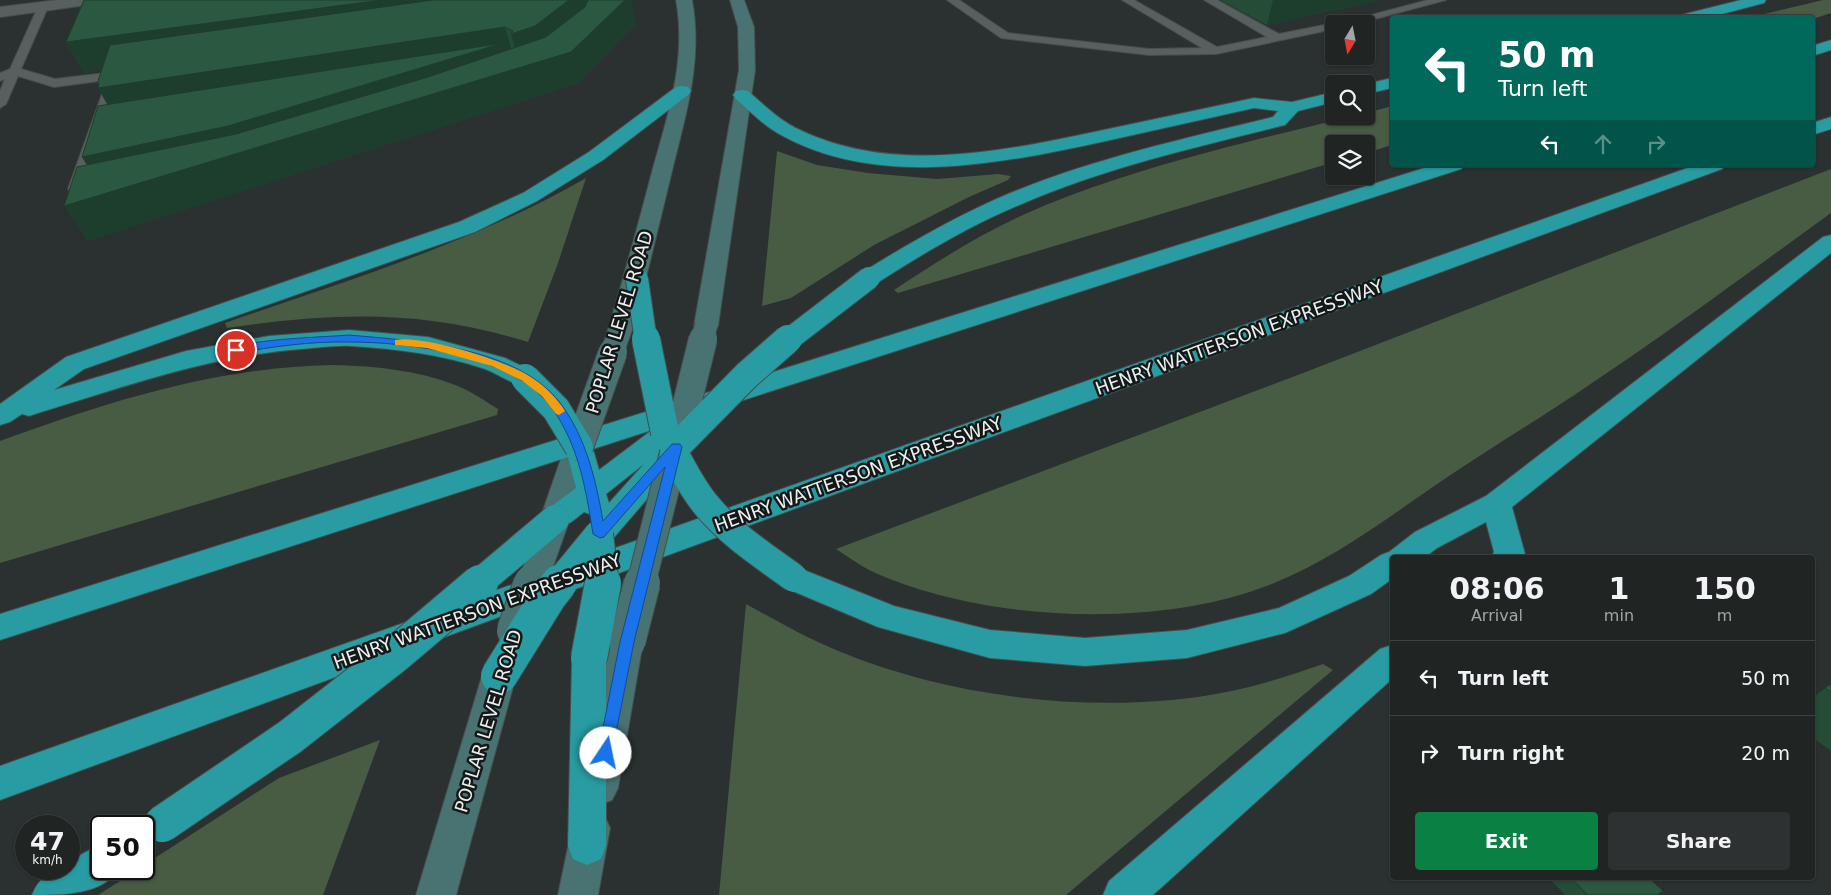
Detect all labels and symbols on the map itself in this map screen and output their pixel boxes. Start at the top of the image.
north arrow [1325,15,1375,65]
street label: POPLAR LEVEL ROAD [581,228,657,416]
street label: HENRY WATTERSON EXPRESSWAY [1092,275,1387,399]
pin [215,329,257,371]
street label: HENRY WATTERSON EXPRESSWAY [711,412,1006,536]
street label: HENRY WATTERSON EXPRESSWAY [330,549,625,673]
street label: POPLAR LEVEL ROAD [450,627,526,815]
position arrow [579,726,631,778]
speed limit sign: 50 [90,815,155,880]

